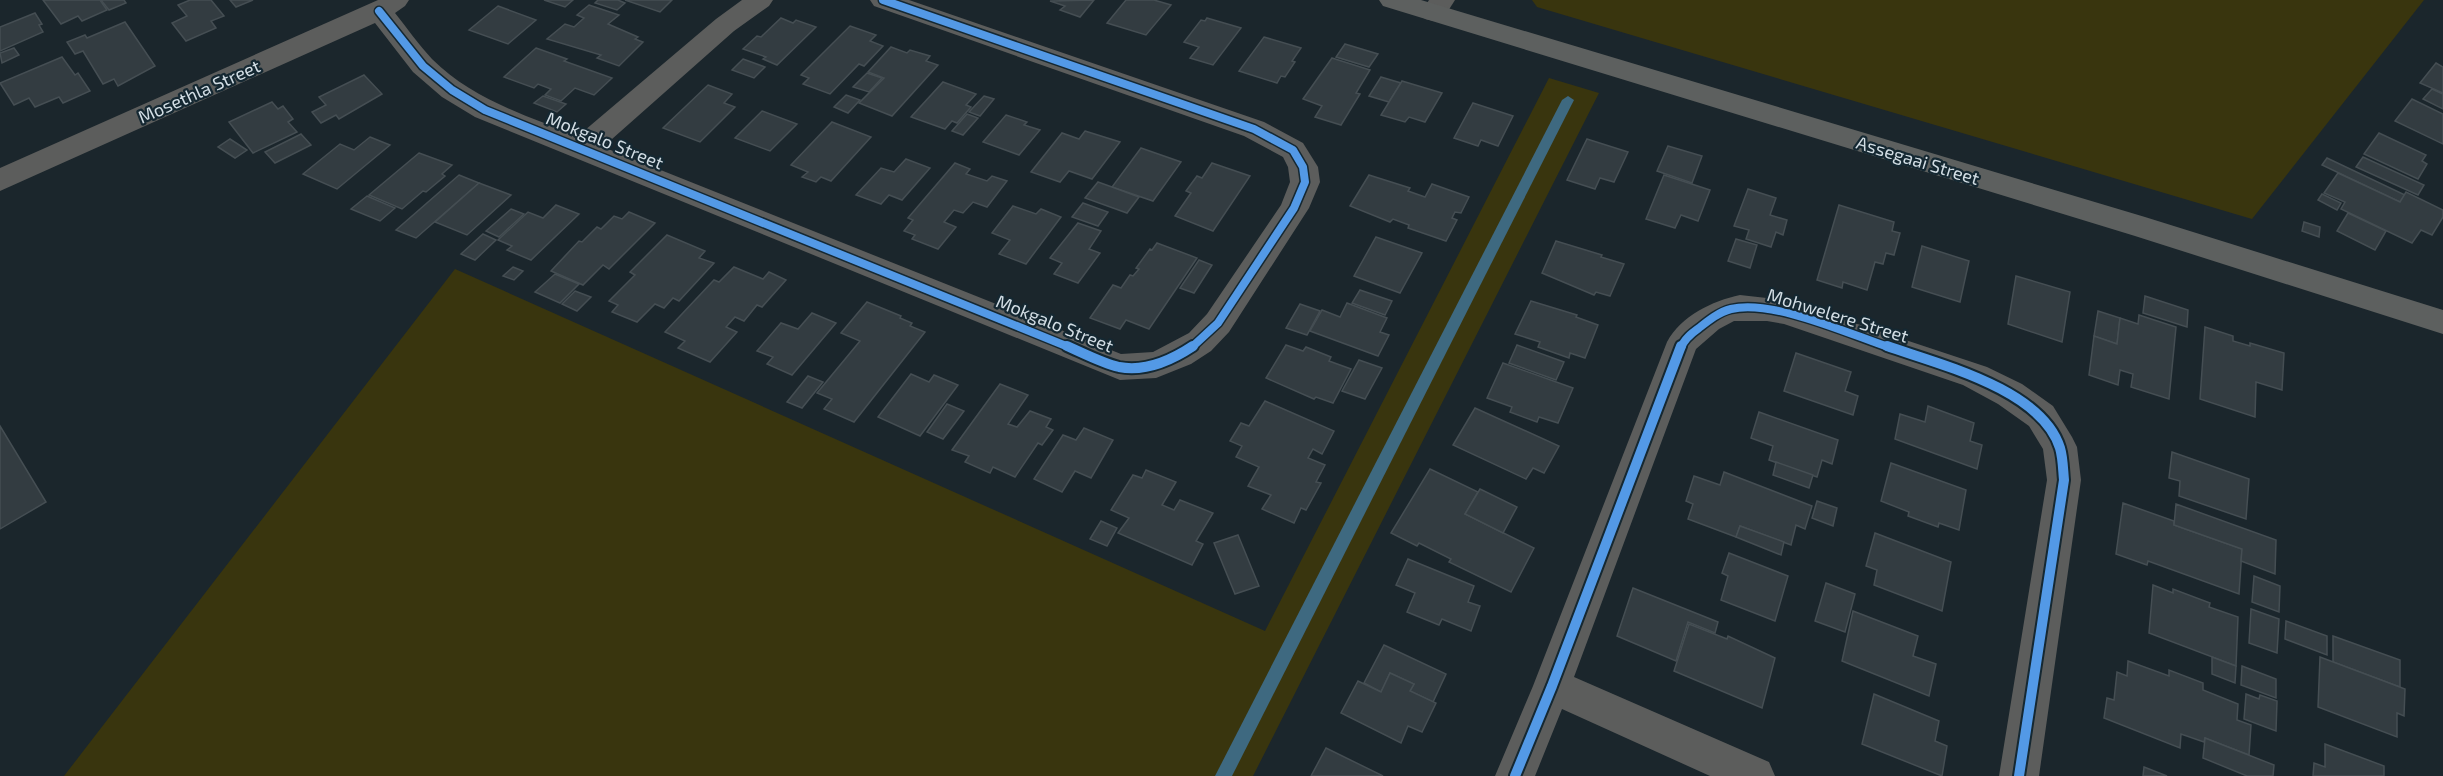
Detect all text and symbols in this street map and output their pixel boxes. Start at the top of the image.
street label: Mosethla Street [135,54,264,128]
street label: Mokgalo Street [543,106,667,174]
street label: Assegaai Street [1854,131,1982,189]
street label: Mohwelere Street [1765,283,1911,347]
street label: Mokgalo Street [993,289,1117,357]

